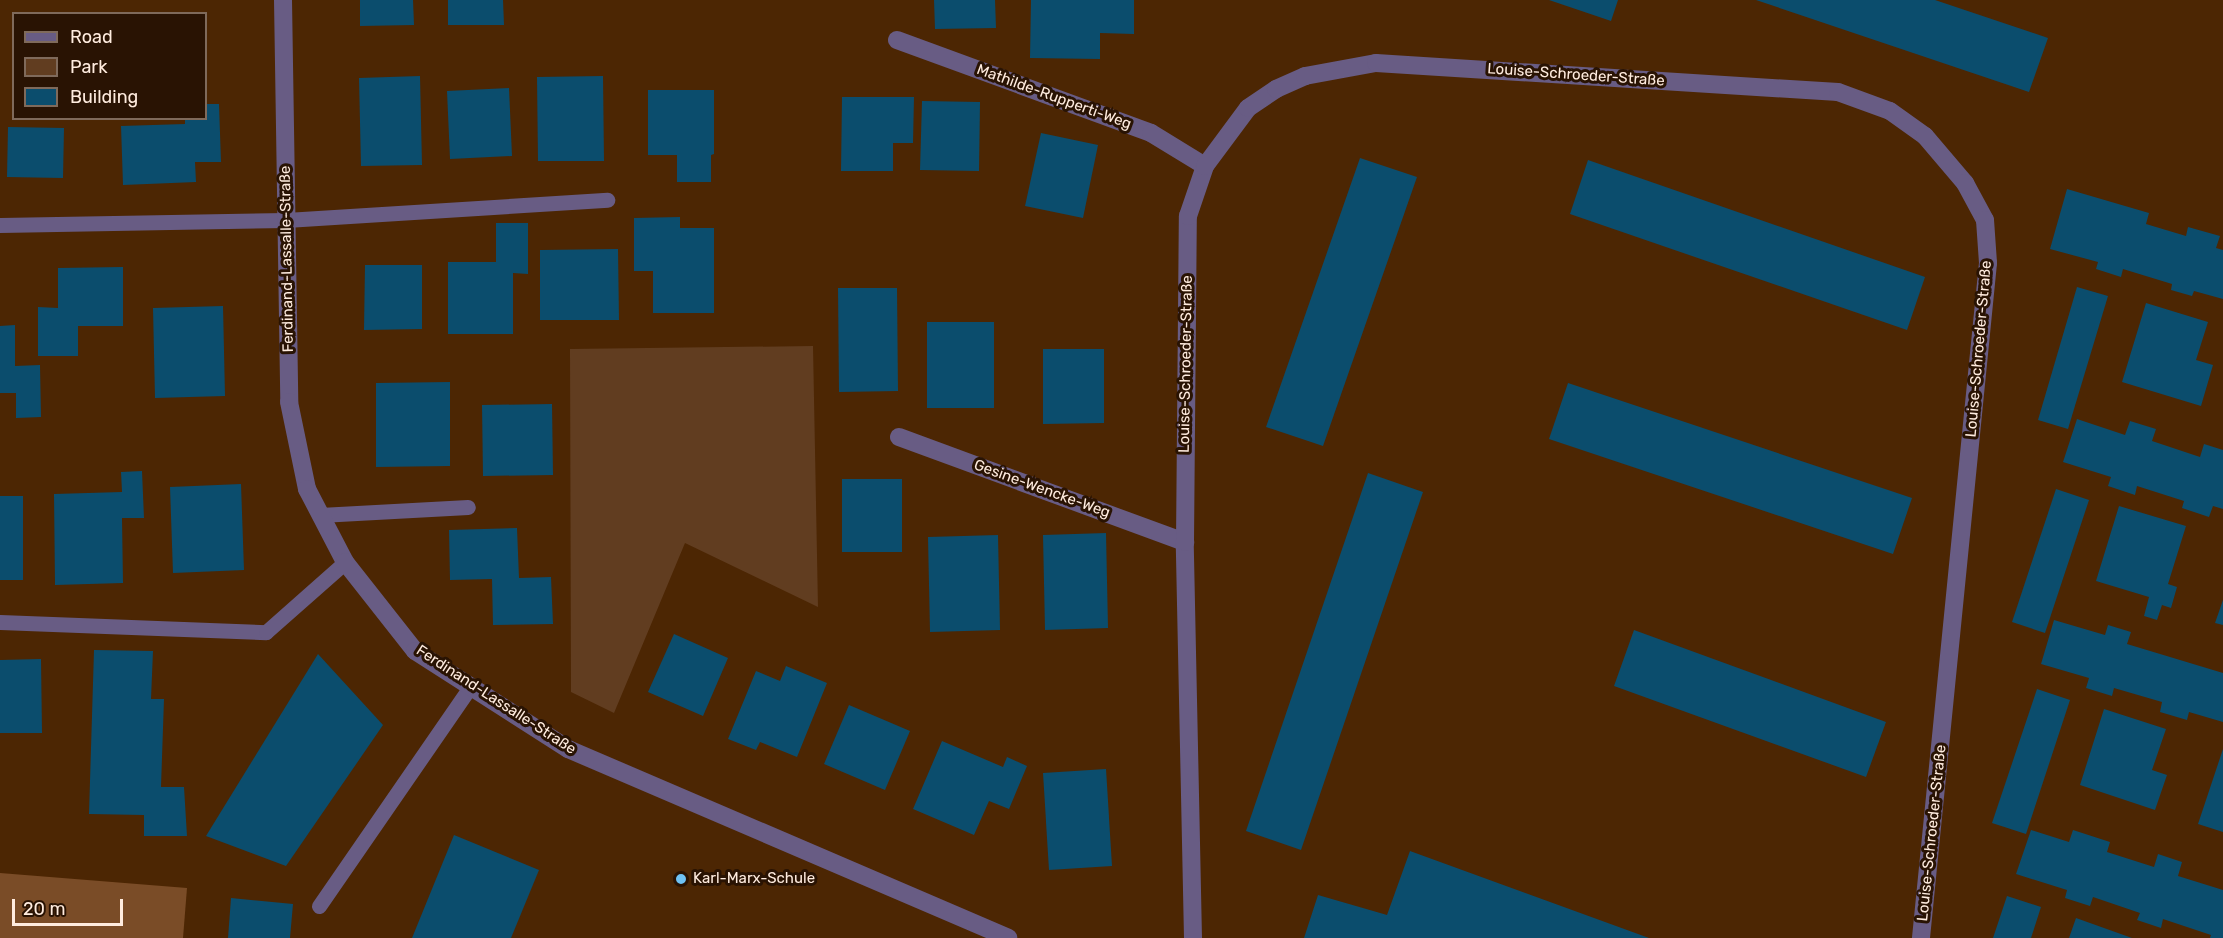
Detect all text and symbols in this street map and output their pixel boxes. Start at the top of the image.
legend [12,12,207,120]
text: Road [70,26,113,48]
text: Park [70,56,107,78]
street label: Louise-Schroeder-Straße [1487,60,1665,90]
street label: Mathilde-Rupperti-Weg [974,61,1134,133]
text: Building [70,86,138,108]
street label: Ferdinand-Lassalle-Straße [276,165,298,353]
street label: Louise-Schroeder-Straße [1962,260,1996,438]
street label: Louise-Schroeder-Straße [1175,275,1197,453]
street label: Gesine-Wencke-Weg [971,456,1113,522]
street label: Ferdinand-Lassalle-Straße [413,642,579,758]
street label: Louise-Schroeder-Straße [1914,744,1950,922]
place label: Karl-Marx-Schule [693,870,815,888]
marker: Karl-Marx-Schule [674,872,688,886]
scale bar [15,887,126,925]
text: 20 m [23,898,65,920]

